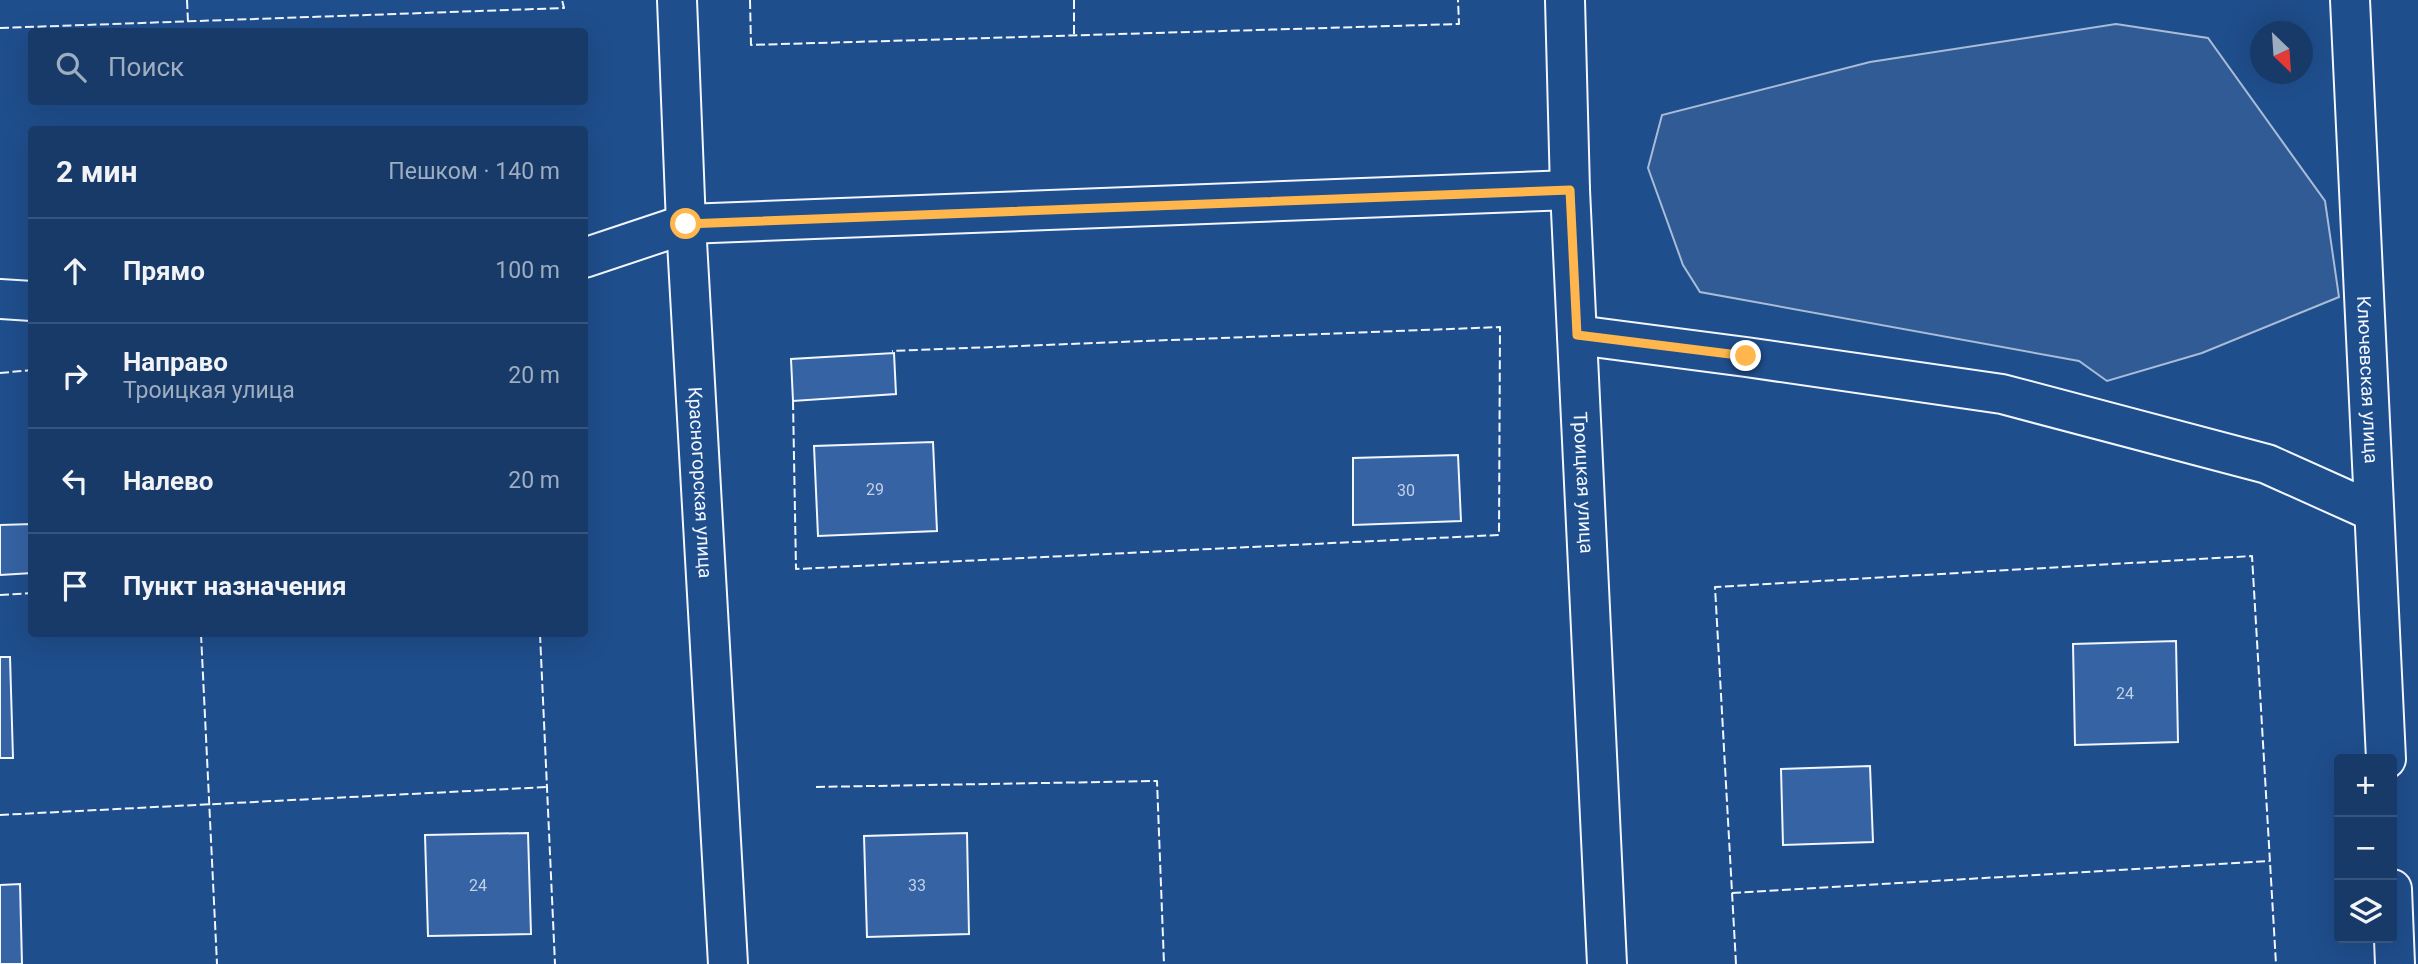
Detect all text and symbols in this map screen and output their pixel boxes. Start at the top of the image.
north arrow [2250,21,2313,84]
search box [28,28,588,105]
icon: search [52,48,90,86]
text: Поиск [108,52,184,82]
text: 2 мин [56,154,137,189]
text: Пешком · 140 m [388,158,560,185]
route start [670,208,701,239]
icon: ahead [56,252,94,290]
text: Прямо [123,256,205,286]
text: 100 m [495,257,560,284]
street label: Ключевская улица [2353,295,2383,464]
route end [1730,340,1761,371]
text: Направо [123,347,228,377]
icon: right [56,357,94,395]
text: 20 m [508,362,560,389]
text: Троицкая улица [123,377,295,404]
street label: Красногорская улица [684,386,718,579]
street label: Троицкая улица [1569,411,1599,554]
icon: left [56,462,94,500]
text: Налево [123,466,213,496]
text: 20 m [508,467,560,494]
house number: 29 [866,480,884,499]
house number: 30 [1397,481,1415,500]
icon: arrive [56,567,94,605]
text: Пункт назначения [123,571,347,601]
house number: 24 [2116,684,2134,703]
map controls [2334,754,2397,943]
button: + [2334,754,2397,817]
button: − [2334,817,2397,880]
house number: 24 [469,876,487,895]
house number: 33 [908,876,926,895]
button: layers [2334,880,2397,943]

